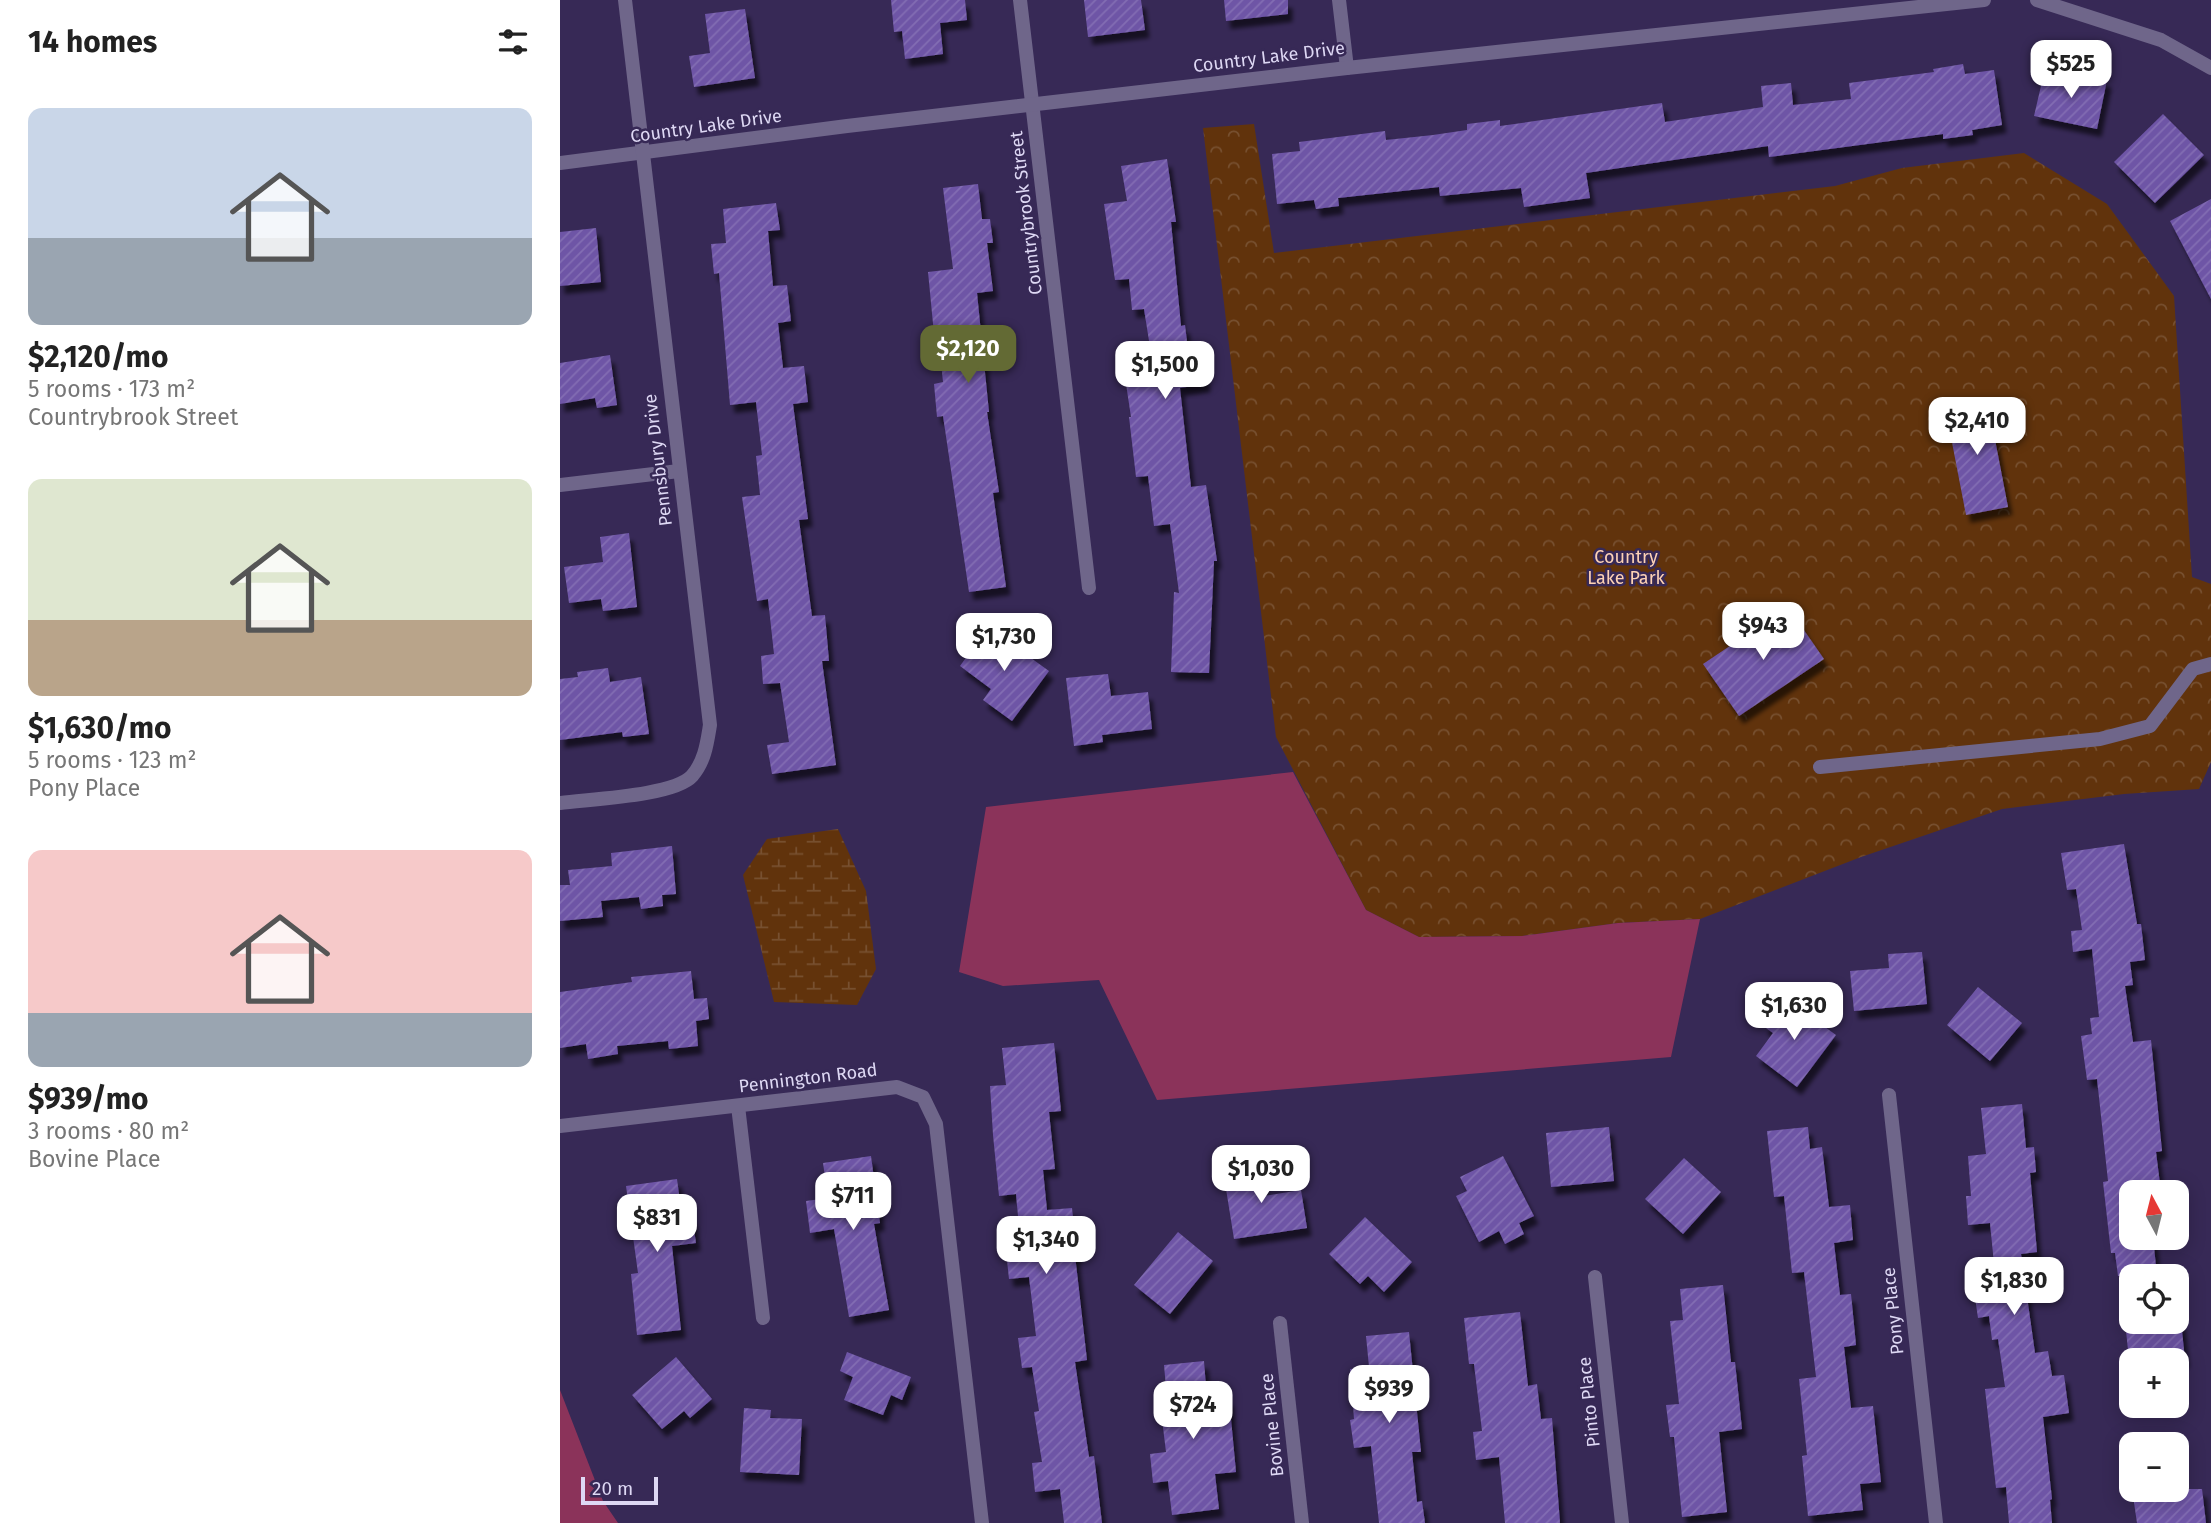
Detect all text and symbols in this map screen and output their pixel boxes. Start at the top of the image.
icon: filters [494,23,532,61]
text: 14 homes [28,24,157,60]
street label: Country Lake Drive [1192,37,1346,77]
pin: $525 [2030,41,2112,100]
text: $525 [2047,49,2095,77]
street label: Country Lake Drive [629,104,783,148]
street label: Countrybrook Street [1005,130,1047,296]
icon: home [217,154,343,280]
pin: $2,120 [911,326,1025,385]
text: $2,120 [936,334,1000,362]
text: $2,120/mo [28,339,168,375]
pin: $1,500 [1108,342,1222,401]
text: $1,500 [1131,350,1199,378]
text: 5 rooms · 173 m² [28,375,195,403]
street label: Pennsbury Drive [639,393,677,527]
pin: $2,410 [1920,398,2034,457]
text: Countrybrook Street [28,403,238,431]
text: $2,410 [1945,406,2009,434]
icon: home [217,525,343,651]
park label: Country Lake Park [1587,546,1666,589]
pin: $943 [1722,602,1804,662]
text: $943 [1738,611,1788,639]
pin: $1,730 [947,614,1061,673]
text: $1,730 [972,622,1036,650]
text: $1,630/mo [28,710,172,746]
text: 5 rooms · 123 m² [28,746,196,774]
text: Pony Place [28,774,140,802]
icon: home [217,896,343,1022]
pin: $1,630 [1737,982,1851,1042]
text: $1,630 [1761,991,1827,1019]
street label: Pennington Road [737,1059,879,1097]
text: $939/mo [28,1081,149,1117]
text: 3 rooms · 80 m² [28,1117,189,1145]
text: Bovine Place [28,1145,161,1173]
pin: $1,030 [1204,1146,1318,1205]
text: $1,030 [1228,1154,1294,1182]
pin: $711 [812,1172,894,1232]
north arrow [2119,1180,2189,1250]
map controls [2119,1180,2189,1502]
text: $711 [831,1181,875,1209]
pin: $831 [616,1194,698,1254]
text: $831 [633,1203,681,1231]
pin: $1,340 [989,1216,1103,1276]
text: $1,340 [1013,1225,1079,1253]
pin: $1,830 [1957,1258,2071,1317]
button: locate [2119,1264,2189,1334]
street label: Pony Place [1877,1266,1909,1356]
text: $1,830 [1981,1266,2047,1294]
button: + [2119,1348,2189,1418]
street label: Pinto Place [1573,1356,1605,1448]
pin: $939 [1348,1366,1430,1425]
street label: Bovine Place [1256,1372,1288,1478]
text: $939 [1364,1374,1414,1402]
pin: $724 [1152,1382,1234,1441]
text: $724 [1170,1390,1216,1418]
button: − [2119,1432,2189,1502]
scale bar [581,1474,658,1506]
text: 20 m [592,1477,633,1500]

